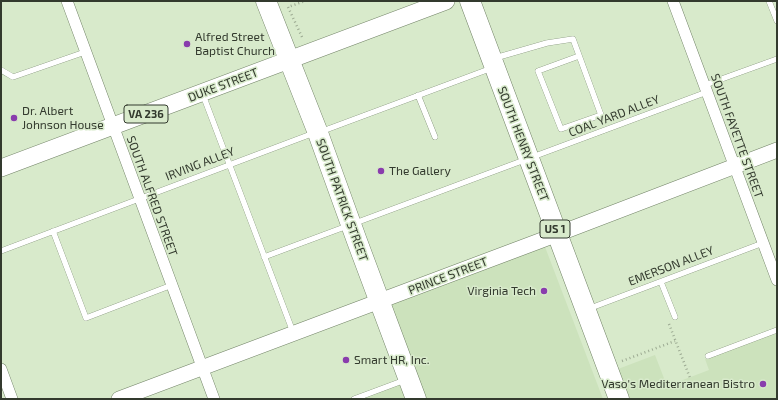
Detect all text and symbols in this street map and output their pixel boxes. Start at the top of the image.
place label: Alfred Street Baptist Church [195,30,275,58]
marker: Alfred Street Baptist Church [182,39,192,49]
street label: DUKE STREET [186,65,260,105]
street label: SOUTH FAYETTE STREET [708,72,766,200]
street label: SOUTH HENRY STREET [494,85,552,203]
street label: COAL YARD ALLEY [567,92,661,140]
place label: Dr. Albert Johnson House [22,104,104,132]
road number: VA 236 [124,105,168,123]
marker: Dr. Albert Johnson House [9,113,19,123]
street label: SOUTH ALFRED STREET [124,134,180,258]
street label: SOUTH PATRICK STREET [313,137,371,263]
street label: IRVING ALLEY [163,144,237,184]
place label: The Gallery [389,164,451,178]
marker: The Gallery [376,166,386,176]
road number: US 1 [540,220,570,238]
street label: EMERSON ALLEY [626,243,716,289]
street label: PRINCE STREET [406,254,490,298]
place label: Virginia Tech [467,284,536,298]
marker: Virginia Tech [539,286,549,296]
place label: Smart HR, Inc. [354,353,429,367]
marker: Smart HR, Inc. [341,355,351,365]
place label: Vaso's Mediterranean Bistro [601,377,755,391]
marker: Vaso's Mediterranean Bistro [758,379,768,389]

